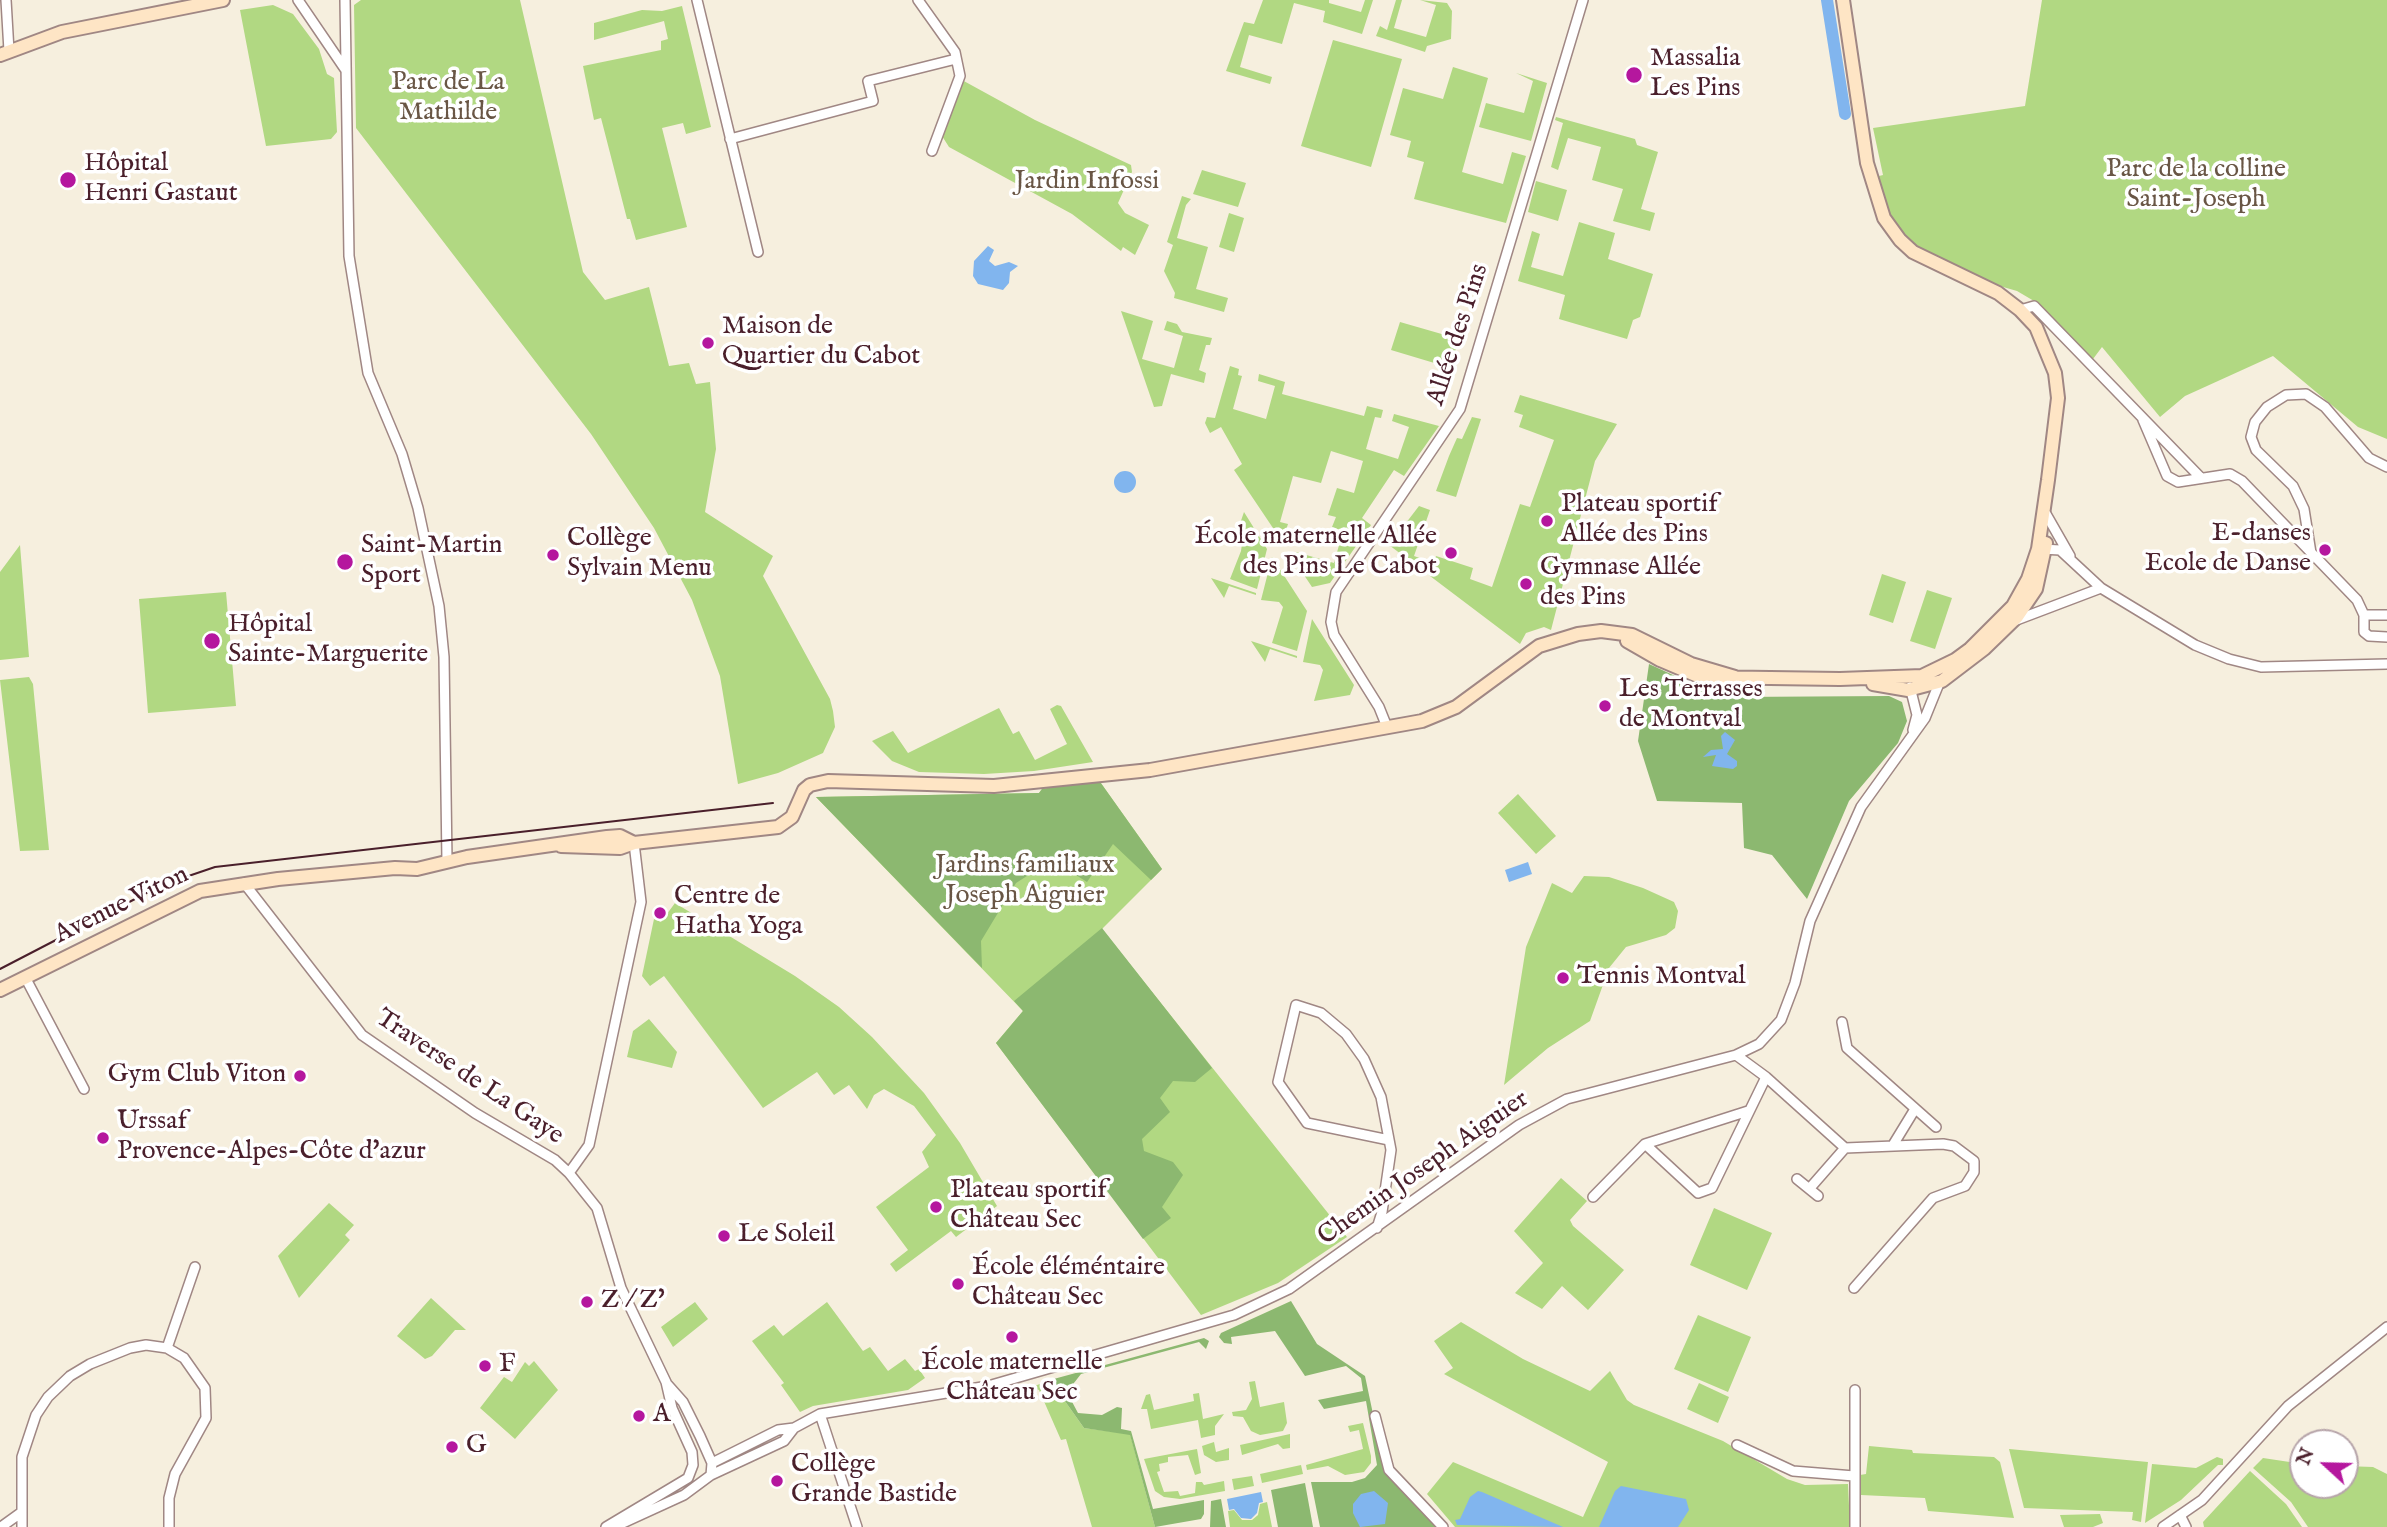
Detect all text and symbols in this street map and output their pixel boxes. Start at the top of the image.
place label: Massalia Les Pins [1650,44,1741,106]
marker: Massalia Les Pins [1624,65,1644,85]
park label: Parc de La Mathilde [391,68,505,130]
place label: Hôpital Henri Gastaut [84,149,238,210]
park label: Parc de la colline Saint-Joseph [2106,155,2286,216]
park label: Jardin Infossi [1015,167,1159,199]
marker: Hôpital Henri Gastaut [58,170,78,190]
street label: Allée des Pins [1421,260,1497,410]
place label: Maison de Quartier du Cabot [722,312,920,374]
marker: Maison de Quartier du Cabot [700,335,716,351]
place label: Plateau sportif Allée des Pins [1561,490,1718,552]
marker: Plateau sportif Allée des Pins [1539,513,1555,529]
place label: E-danses Ecole de Danse [2145,519,2311,580]
place label: École maternelle Allée des Pins Le Cabot [1195,522,1437,584]
place label: Collège Sylvain Menu [567,524,712,586]
place label: Saint-Martin Sport [361,531,502,592]
marker: E-danses Ecole de Danse [2317,542,2333,558]
marker: École maternelle Allée des Pins Le Cabot [1443,545,1459,561]
marker: Collège Sylvain Menu [545,547,561,563]
marker: Saint-Martin Sport [335,552,355,572]
place label: Gymnase Allée des Pins [1540,553,1701,614]
marker: Gymnase Allée des Pins [1518,576,1534,592]
place label: Hôpital Sainte-Marguerite [228,610,428,672]
marker: Hôpital Sainte-Marguerite [202,631,222,651]
place label: Les Terrasses de Montval [1619,675,1763,736]
marker: Les Terrasses de Montval [1597,698,1613,714]
park label: Jardins familiaux Joseph Aiguier [935,851,1115,912]
street label: Avenue Viton [50,860,194,952]
place label: Centre de Hatha Yoga [674,882,803,944]
marker: Centre de Hatha Yoga [652,905,668,921]
place label: Tennis Montval [1577,962,1746,994]
marker: Tennis Montval [1555,970,1571,986]
street label: Traverse de La Gaye [369,1004,569,1152]
place label: Gym Club Viton [108,1060,286,1092]
marker: Gym Club Viton [292,1068,308,1084]
street label: Chemin Joseph Aiguier [1313,1085,1535,1253]
place label: Urssaf Provence-Alpes-Côte d'azur [117,1107,426,1168]
marker: Urssaf Provence-Alpes-Côte d'azur [95,1130,111,1146]
place label: Plateau sportif Château Sec [950,1176,1107,1238]
marker: Plateau sportif Château Sec [928,1199,944,1215]
place label: Le Soleil [738,1220,835,1252]
marker: Le Soleil [716,1228,732,1244]
place label: École éléméntaire Château Sec [972,1253,1165,1314]
marker: École éléméntaire Château Sec [950,1276,966,1292]
place label: Z / Z' [601,1286,665,1318]
marker: Z / Z' [579,1294,595,1310]
marker: École maternelle Château Sec [1004,1329,1020,1345]
place label: École maternelle Château Sec [921,1348,1103,1410]
place label: F [499,1350,516,1382]
marker: F [477,1358,493,1374]
place label: A [653,1400,671,1432]
marker: A [631,1408,647,1424]
north arrow [2289,1429,2359,1499]
place label: G [466,1431,487,1463]
marker: G [444,1439,460,1455]
text: N [2292,1445,2321,1469]
place label: Collège Grande Bastide [791,1450,957,1512]
marker: Collège Grande Bastide [769,1473,785,1489]

